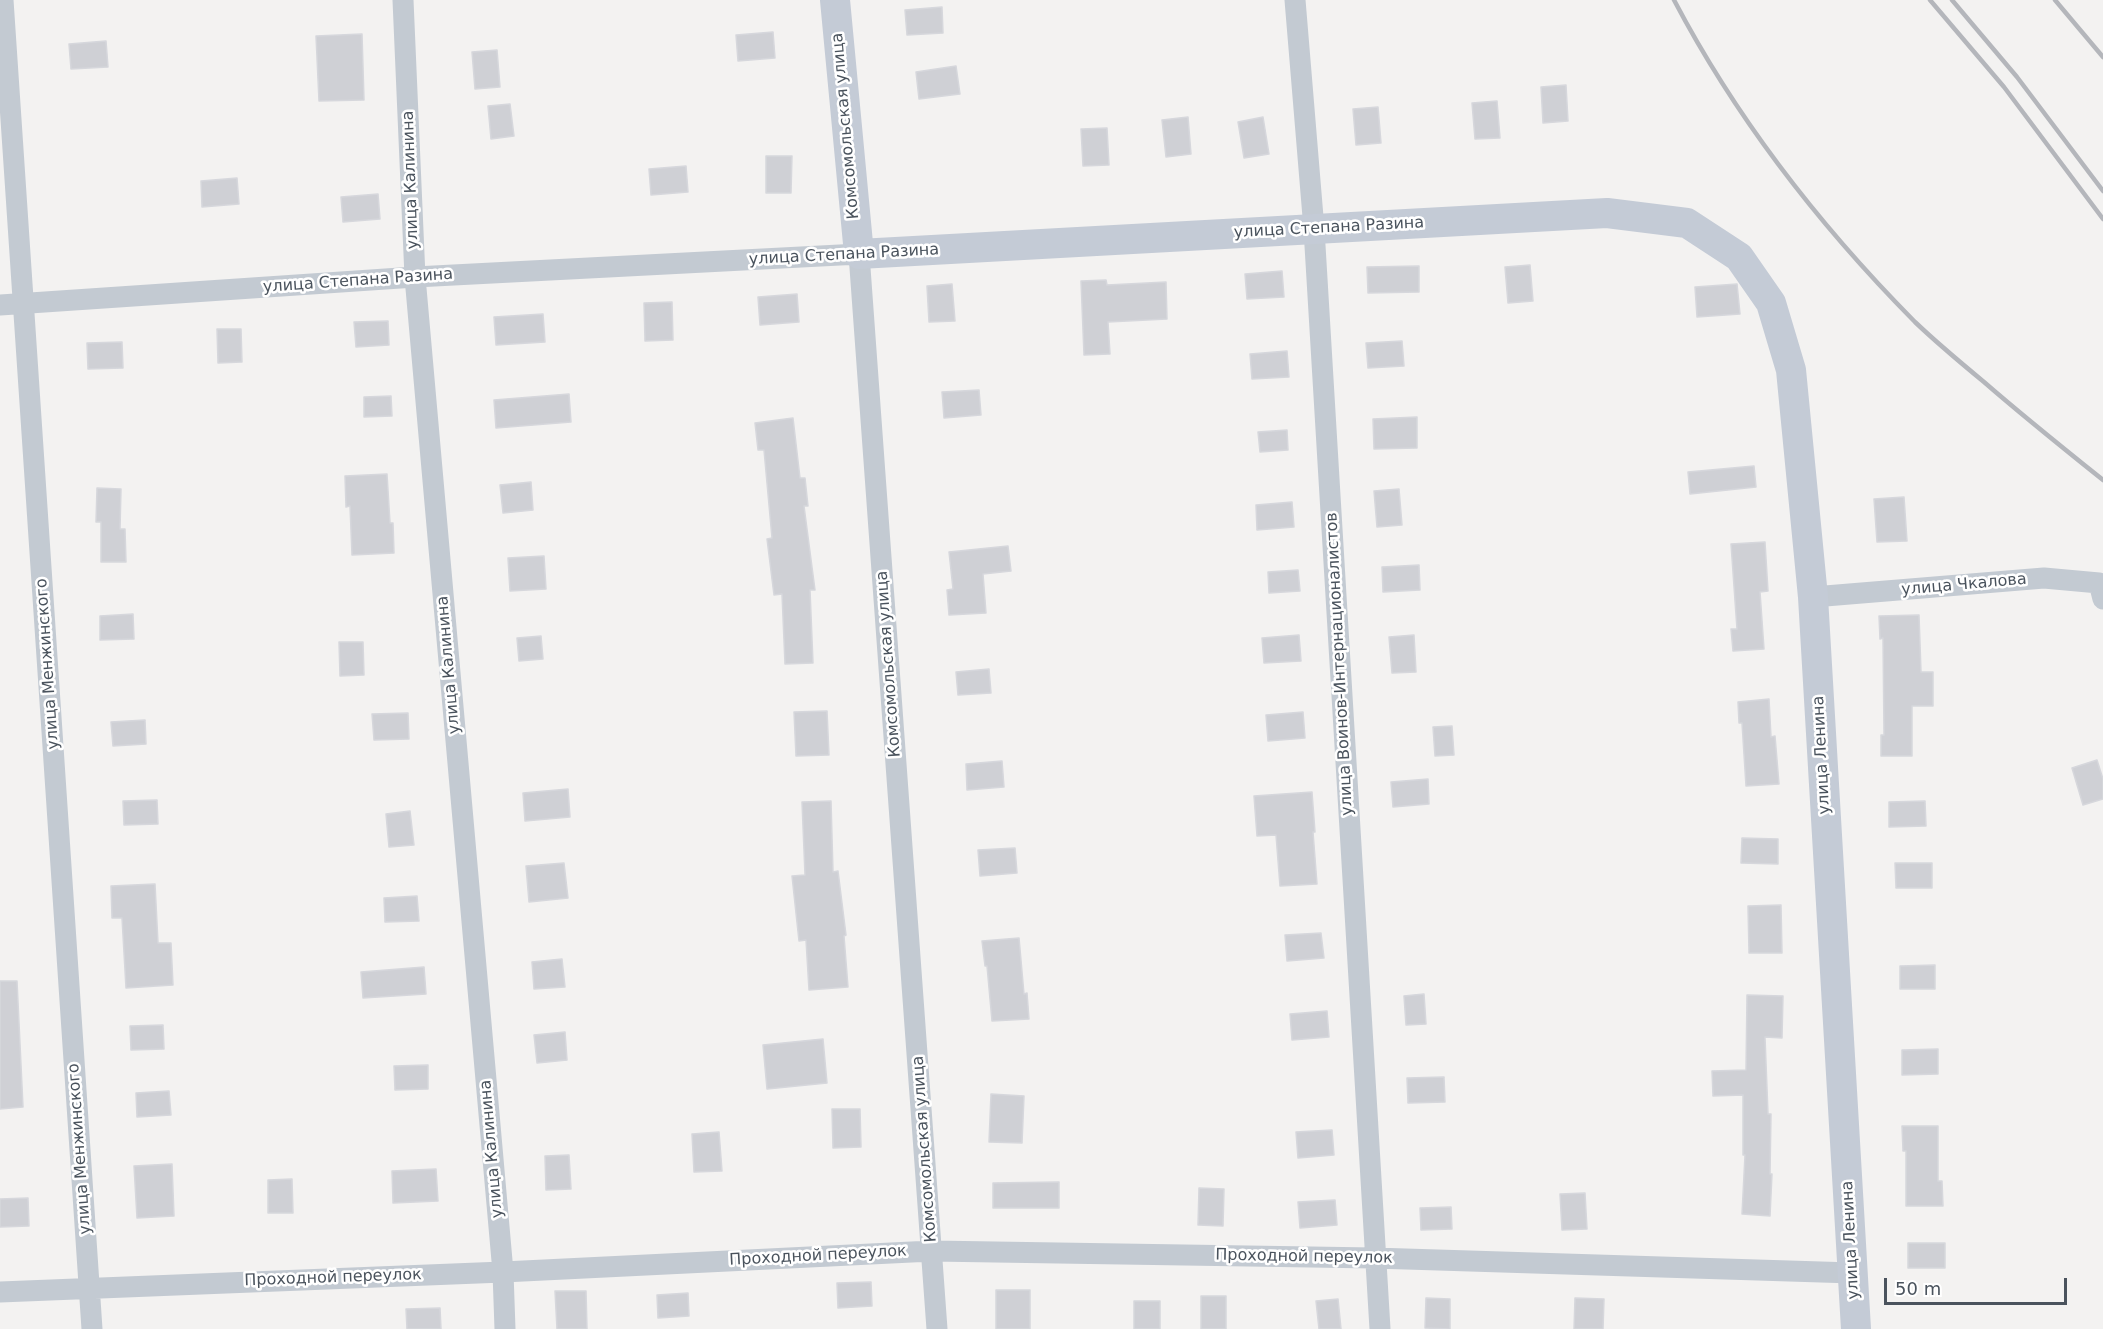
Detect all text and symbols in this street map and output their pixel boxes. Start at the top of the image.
street label: Комсомольская улица [828,32,864,220]
street label: улица Калинина [399,110,423,250]
street label: улица Степана Разина [1233,213,1425,243]
street label: улица Степана Разина [748,240,940,270]
street label: улица Степана Разина [262,265,454,297]
street label: улица Воинов-Интернационалистов [1322,512,1358,816]
street label: Комсомольская улица [873,570,905,758]
street label: улица Чкалова [1901,570,2027,600]
street label: улица Менжинского [32,578,64,750]
street label: улица Калинина [433,595,465,735]
street label: улица Ленина [1809,695,1835,815]
street label: Комсомольская улица [909,1055,941,1243]
street label: улица Менжинского [64,1063,96,1235]
street label: улица Калинина [476,1079,508,1219]
street label: улица Ленина [1838,1180,1864,1300]
street label: Проходной переулок [729,1242,907,1270]
street label: Проходной переулок [1215,1246,1393,1268]
street label: Проходной переулок [244,1265,422,1291]
scale bar [1887,1266,2070,1304]
text: 50 m [1895,1278,1941,1299]

